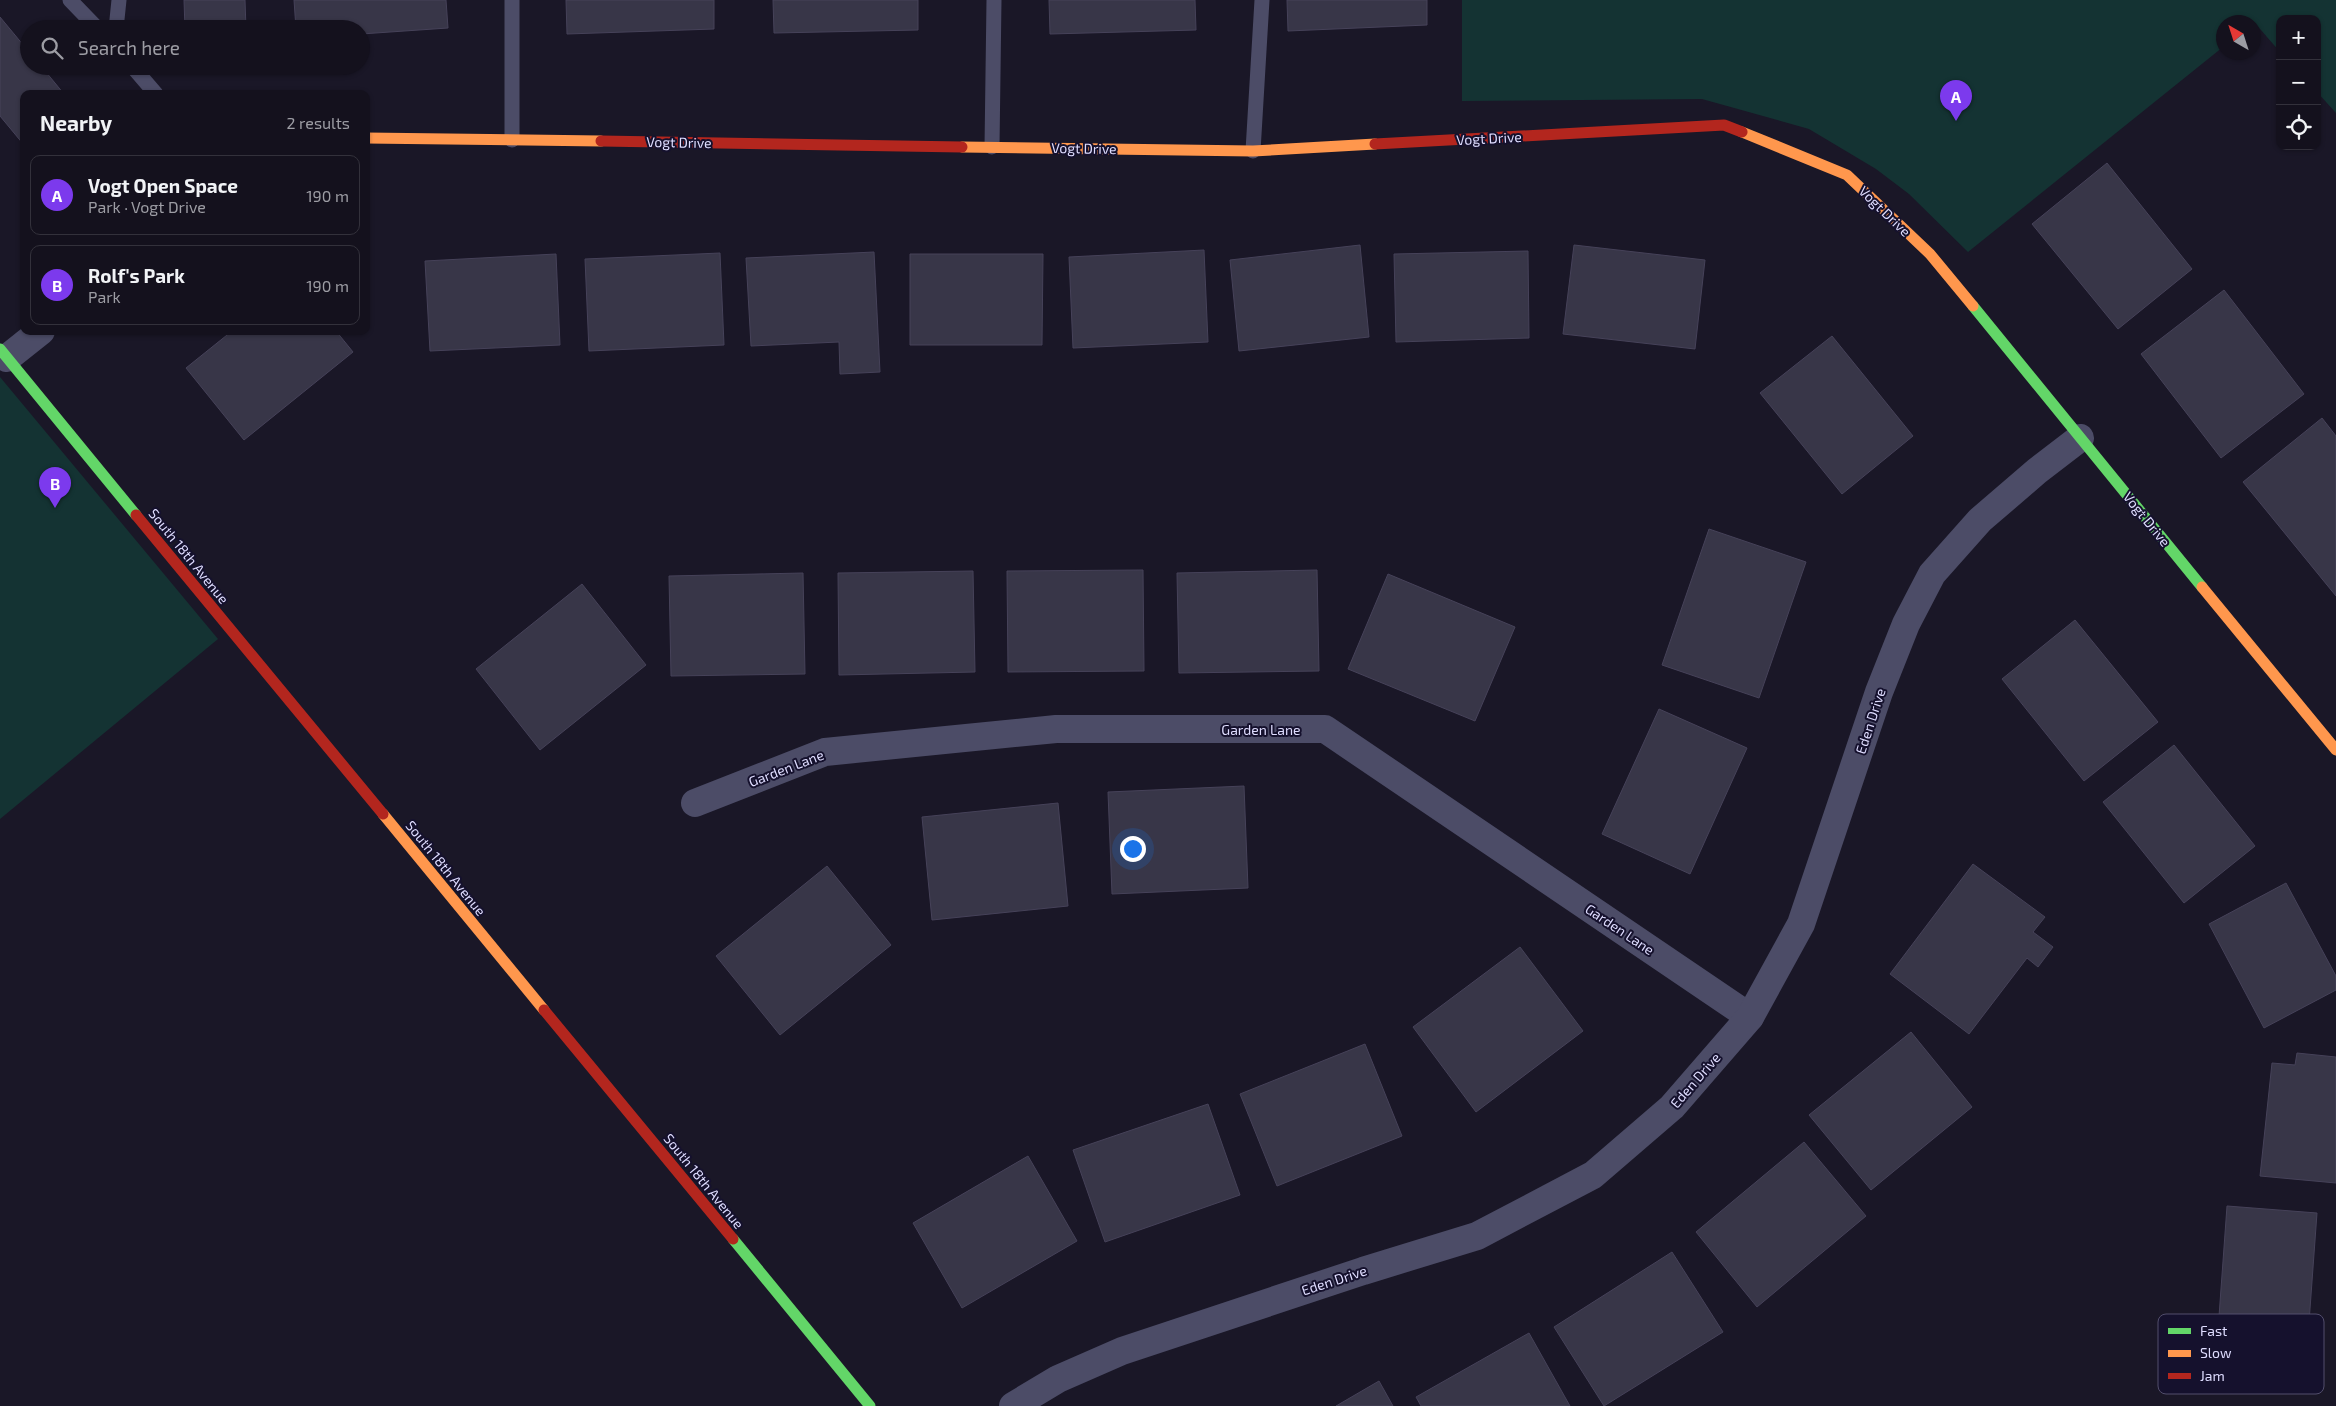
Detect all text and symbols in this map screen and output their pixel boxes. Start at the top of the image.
north arrow [2216,15,2261,60]
map controls [2276,15,2321,150]
button: + [2276,15,2321,60]
search box [20,20,370,75]
icon: search [38,34,66,62]
text: Search here [78,36,180,59]
button: − [2276,60,2321,105]
pin: A [1940,80,1972,121]
button: locate [2276,105,2321,150]
text: Nearby [40,110,112,135]
text: 2 results [287,113,350,132]
street label: Vogt Drive [1456,128,1522,148]
street label: Vogt Drive [646,133,712,151]
street label: Vogt Drive [1051,139,1117,157]
text: Vogt Open Space [88,174,238,197]
street label: Vogt Drive [1856,182,1914,240]
text: A [52,186,62,205]
text: 190 m [306,186,349,205]
text: Park · Vogt Drive [88,197,206,216]
text: Rolf's Park [88,264,185,287]
text: B [52,276,62,295]
text: 190 m [306,276,349,295]
text: Park [88,287,121,306]
pin: B [39,467,71,508]
street label: Vogt Drive [2120,488,2174,550]
street label: South 18th Avenue [145,505,233,607]
street label: Eden Drive [1851,686,1889,756]
street label: Garden Lane [1221,721,1301,738]
street label: Garden Lane [746,746,826,790]
street label: South 18th Avenue [402,817,490,919]
your location [1120,836,1146,862]
street label: Garden Lane [1582,900,1658,958]
street label: Eden Drive [1666,1049,1724,1111]
street label: South 18th Avenue [660,1130,748,1232]
street label: Eden Drive [1299,1261,1369,1299]
legend [2158,1314,2324,1394]
text: Fast [2200,1322,2227,1339]
text: Slow [2200,1344,2232,1361]
text: Jam [2200,1367,2225,1384]

